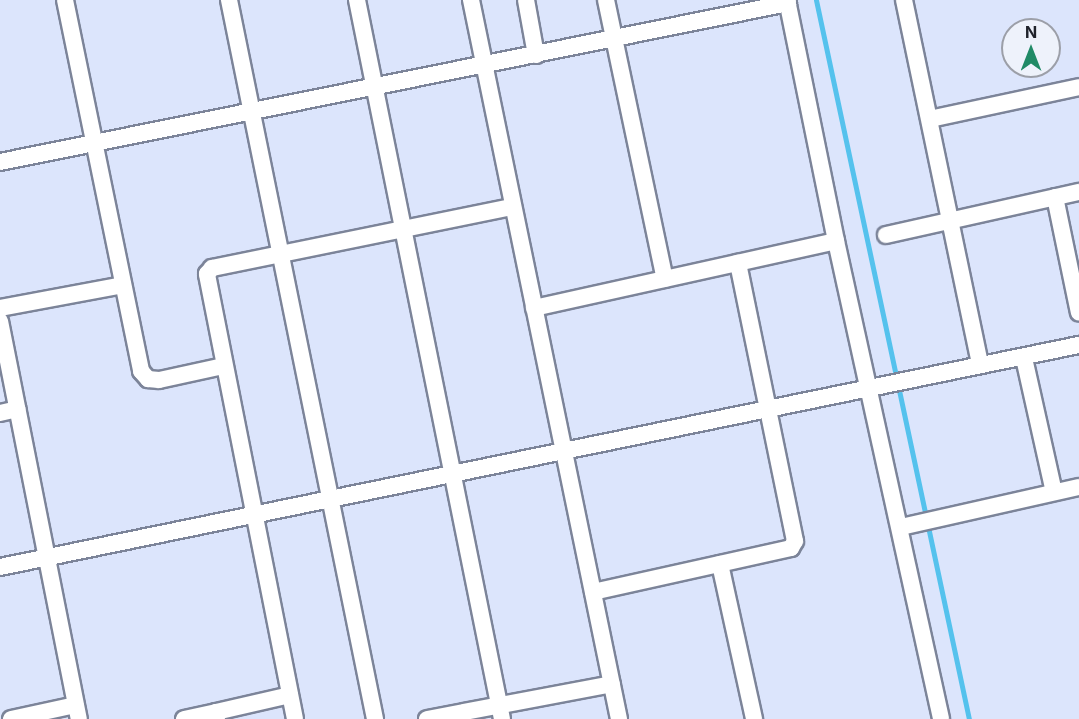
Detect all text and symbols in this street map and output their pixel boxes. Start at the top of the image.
north arrow [1001,18,1061,78]
text: N [1025,22,1037,42]

